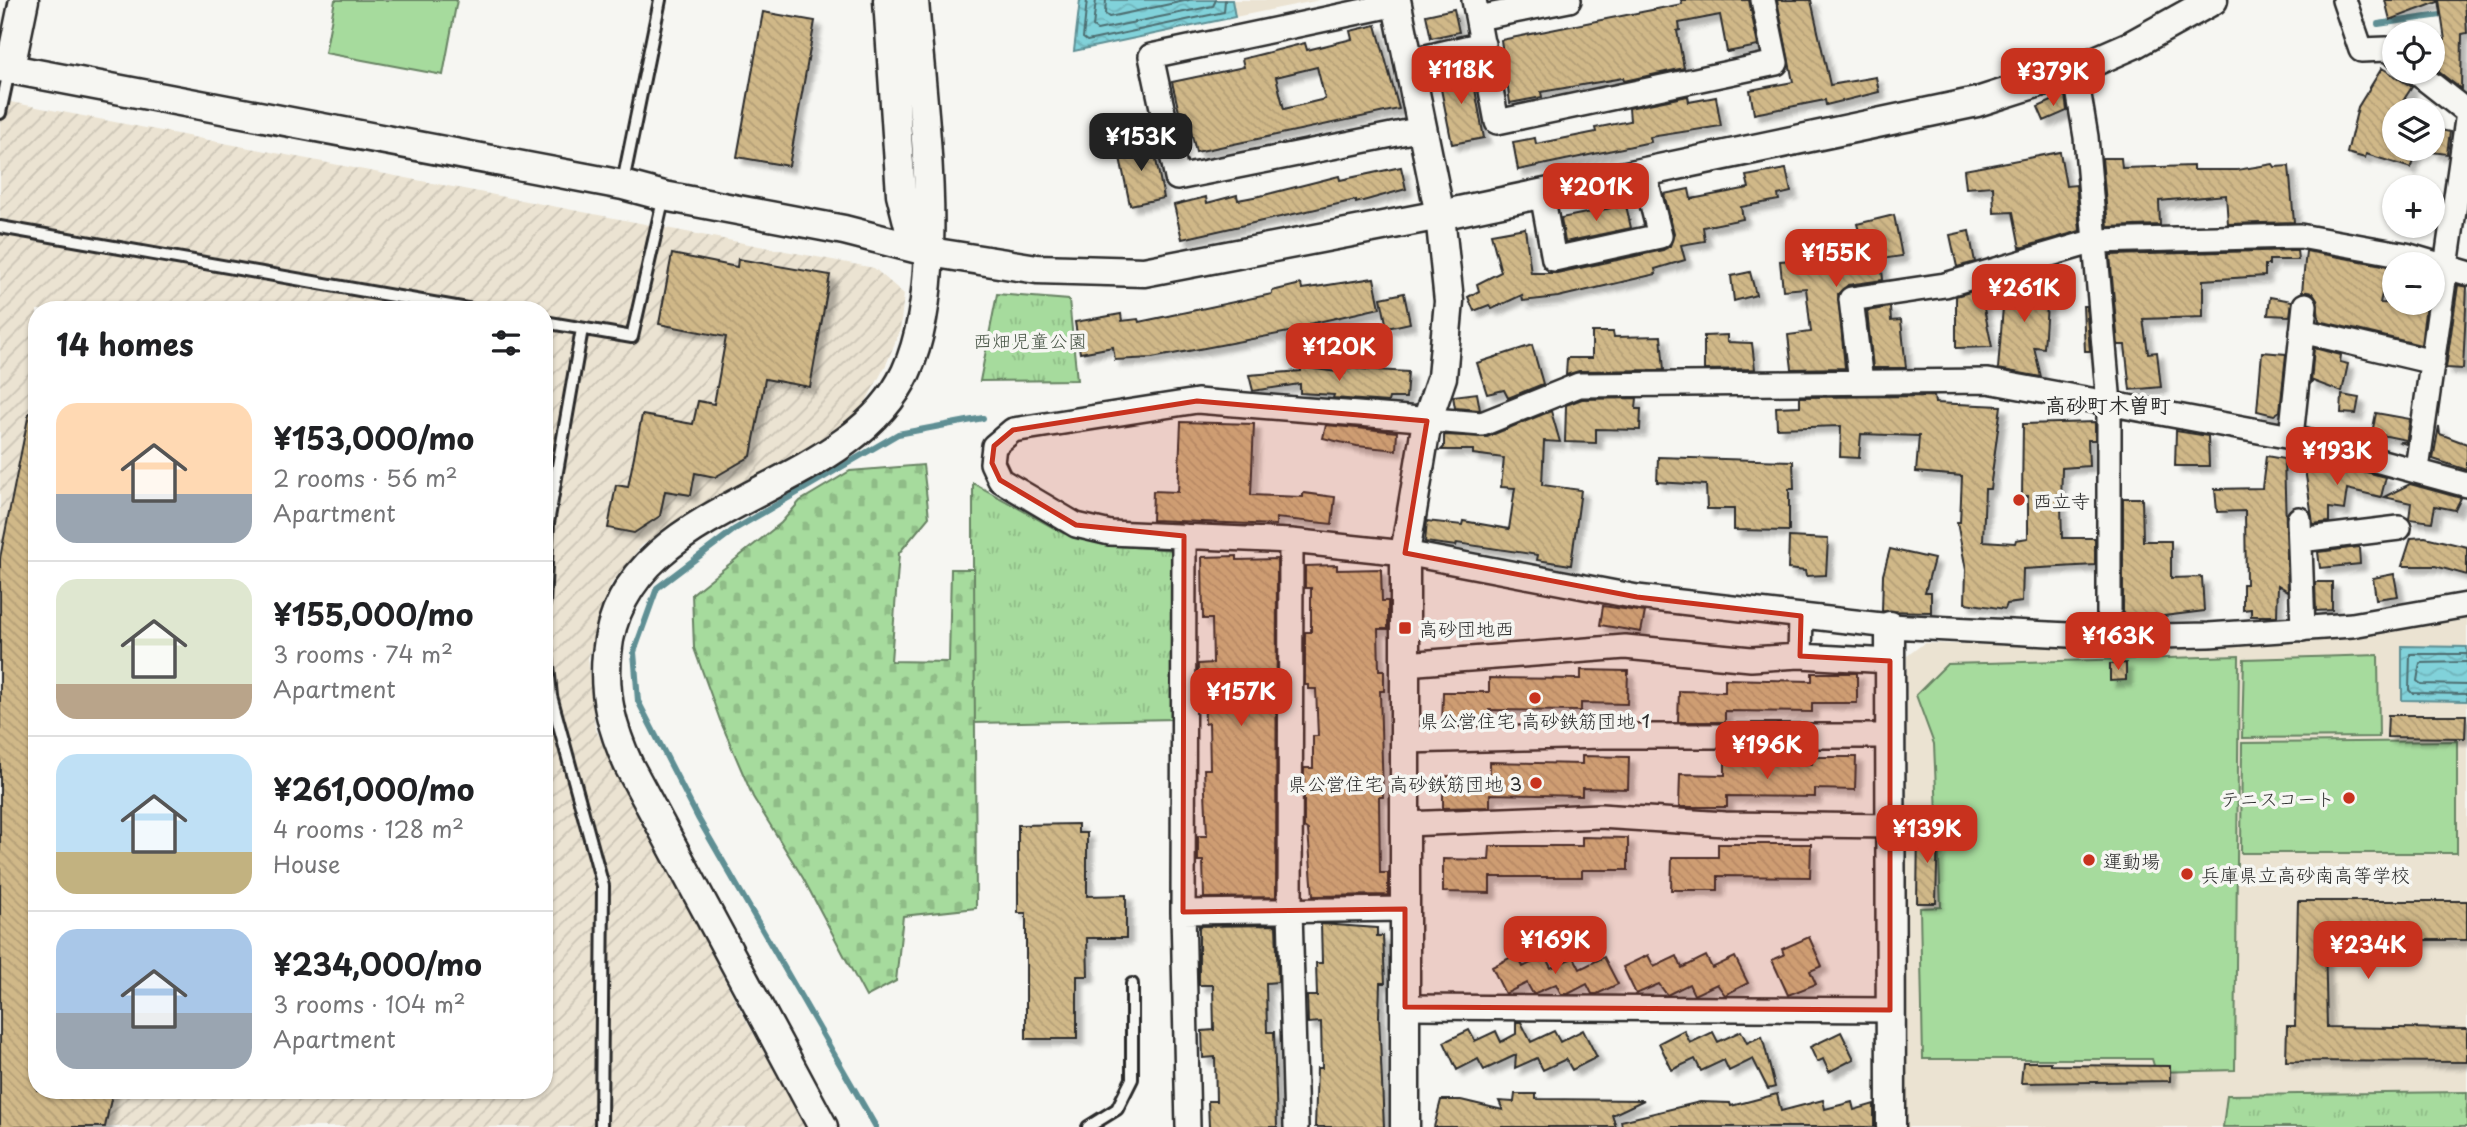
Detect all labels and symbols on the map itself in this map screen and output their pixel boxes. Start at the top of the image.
pin: ¥118K [1412,46,1510,106]
pin: ¥379K [2004,48,2102,108]
pin: ¥153K [1092,114,1190,173]
pin: ¥201K [1547,164,1645,223]
pin: ¥155K [1787,230,1885,289]
pin: ¥261K [1975,264,2073,324]
pin: ¥120K [1290,324,1388,383]
park label: 西畑児童公園 [973,326,1087,354]
district label: 高砂町木曽町 [2045,388,2171,420]
pin: ¥193K [2288,428,2386,487]
place label: 西立寺 [2033,486,2090,514]
marker: 西立寺 [2011,492,2027,508]
pin: ¥163K [2069,612,2167,672]
place label: 高砂団地西 [1419,614,1514,642]
marker: 高砂団地西 [1397,620,1413,636]
pin: ¥157K [1192,668,1290,728]
marker: 県公営住宅 高砂鉄筋団地 1 [1527,690,1543,706]
place label: 県公営住宅 高砂鉄筋団地 1 [1420,706,1650,734]
pin: ¥196K [1718,722,1816,781]
place label: 県公営住宅 高砂鉄筋団地 3 [1288,769,1522,797]
marker: 県公営住宅 高砂鉄筋団地 3 [1528,775,1544,791]
place label: テニスコート [2221,784,2335,812]
marker: テニスコート [2341,790,2357,806]
pin: ¥139K [1878,806,1976,865]
place label: 運動場 [2103,846,2160,874]
marker: 運動場 [2081,852,2097,868]
place label: 兵庫県立高砂南高等学校 [2201,860,2410,888]
marker: 兵庫県立高砂南高等学校 [2179,866,2195,882]
pin: ¥169K [1506,916,1604,976]
pin: ¥234K [2319,922,2417,981]

